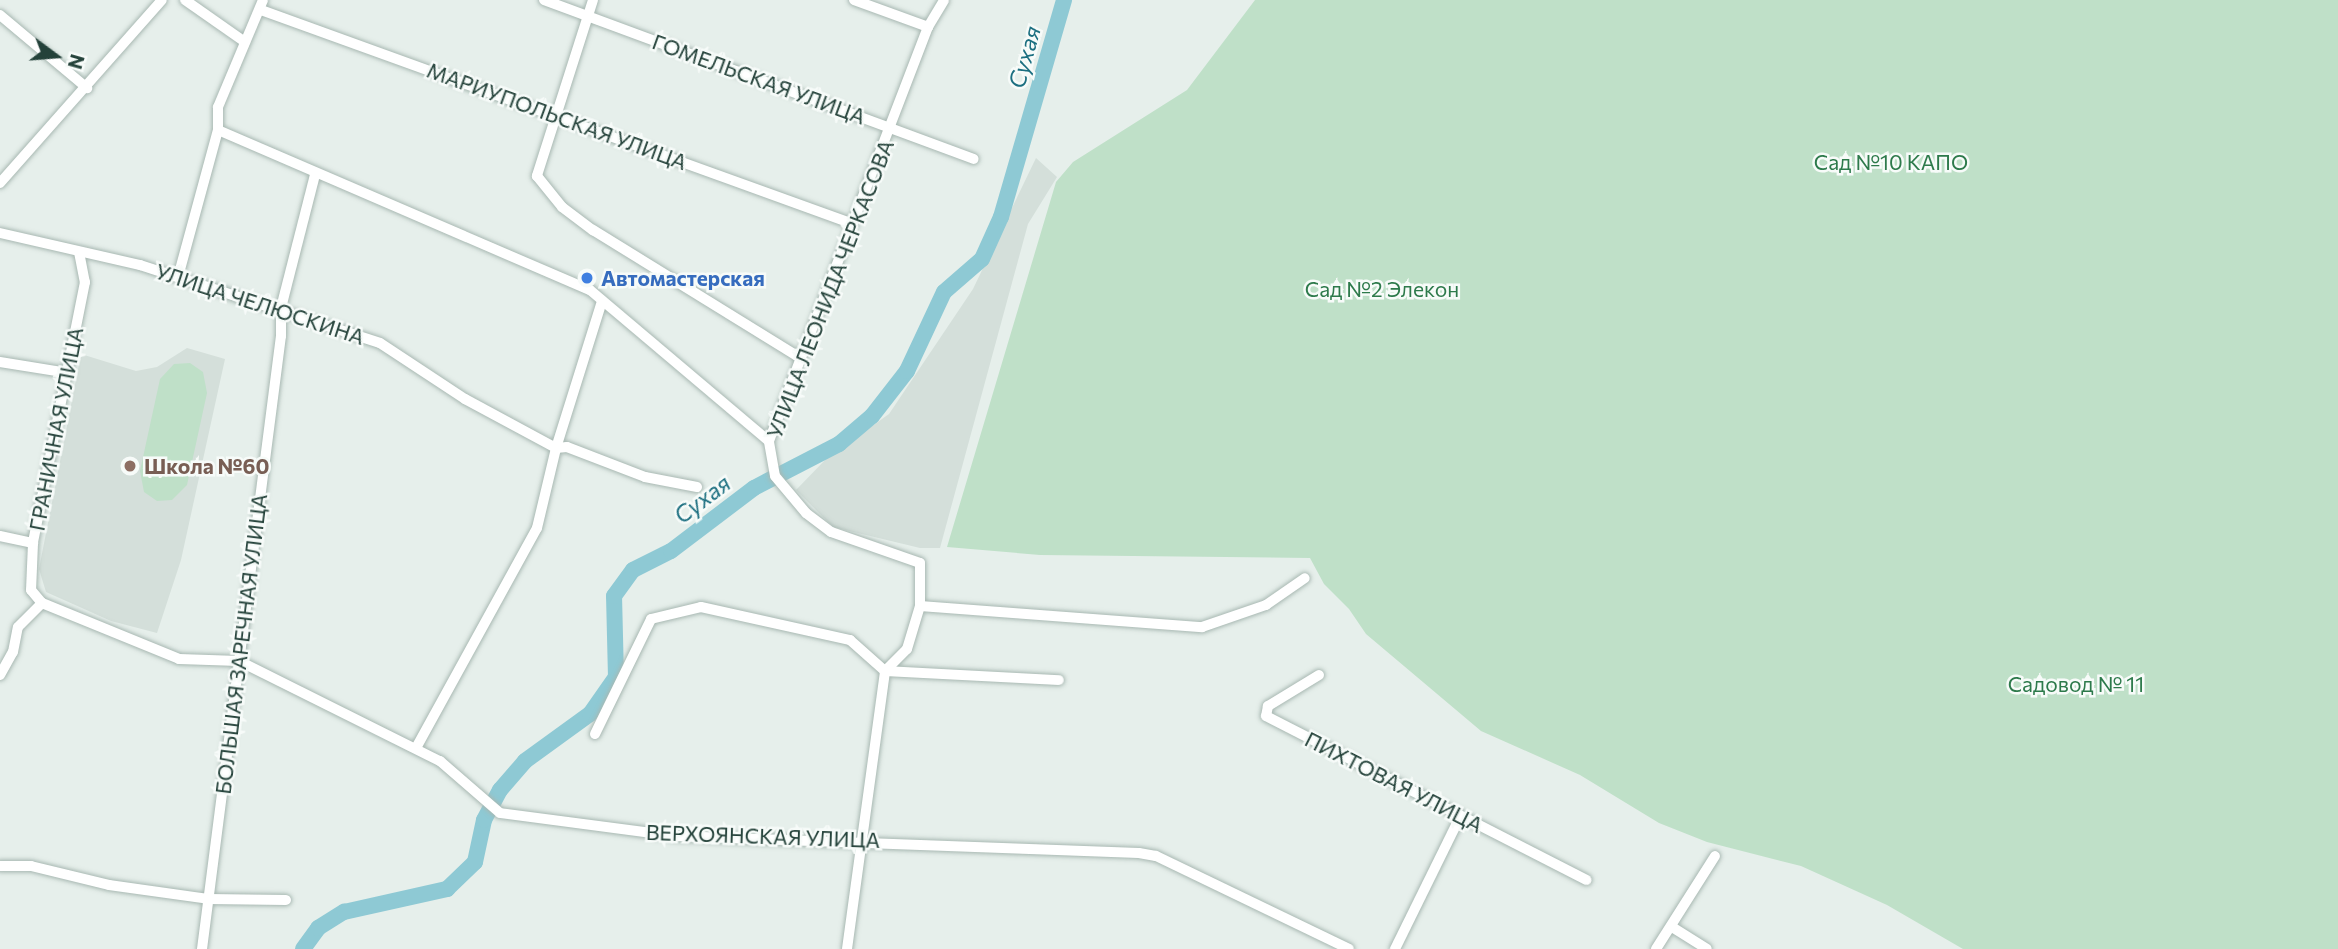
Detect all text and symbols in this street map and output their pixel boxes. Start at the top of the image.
north arrow [21,21,91,91]
water label: Сухая [1002,23,1046,91]
street label: ГОМЕЛЬСКАЯ УЛИЦА [649,29,869,129]
text: N [64,52,90,72]
street label: МАРИУПОЛЬСКАЯ УЛИЦА [424,57,690,175]
street label: УЛИЦА ЛЕОНИДА ЧЕРКАСОВА [761,136,899,442]
park label: Сад №10 КАПО [1814,149,1968,175]
street label: УЛИЦА ЧЕЛЮСКИНА [152,258,368,350]
place label: Автомастерская [601,265,765,291]
marker: Автомастерская [579,270,595,286]
park label: Сад №2 Элекон [1305,276,1459,302]
street label: ГРАНИЧНАЯ УЛИЦА [24,325,88,533]
place label: Школа №60 [144,453,269,479]
marker: Школа №60 [122,458,138,474]
water label: Сухая [668,469,736,529]
street label: БОЛЬШАЯ ЗАРЕЧНАЯ УЛИЦА [210,492,272,796]
park label: Садовод № 11 [2008,671,2144,697]
street label: ПИХТОВАЯ УЛИЦА [1301,726,1487,838]
street label: ВЕРХОЯНСКАЯ УЛИЦА [646,819,880,853]

